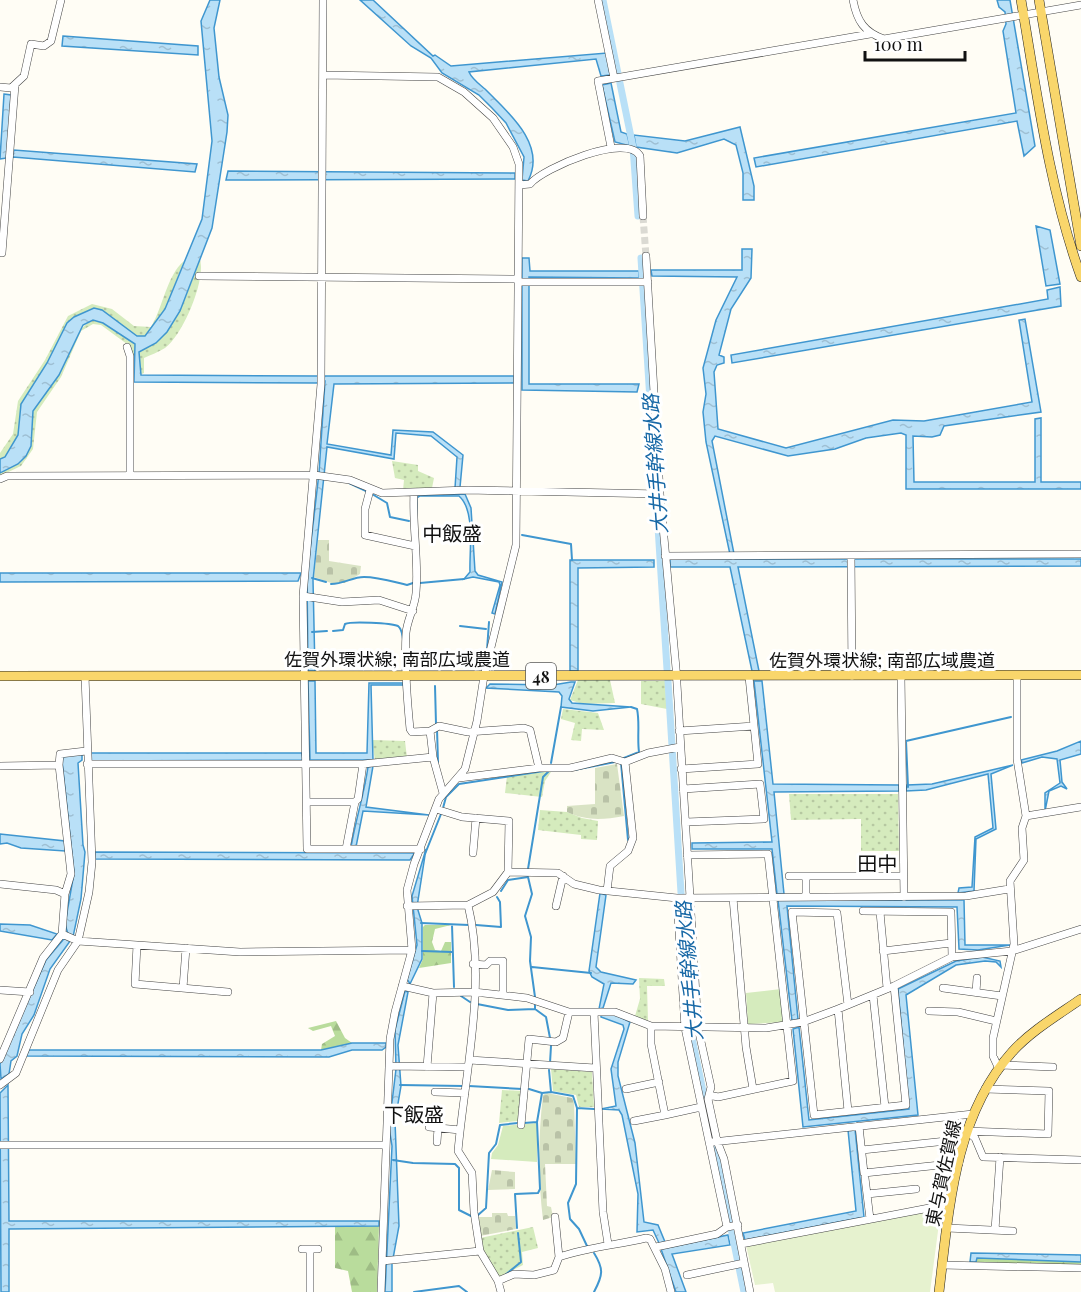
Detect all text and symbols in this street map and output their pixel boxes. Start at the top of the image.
scale bar [865,24,966,62]
text: 100 m [874,32,923,56]
water label: 大井手幹線水路 [636,391,672,535]
district label: 中飯盛 [422,519,482,546]
street label: 佐賀外環状線; 南部広域農道 [284,647,510,671]
street label: 佐賀外環状線; 南部広域農道 [769,648,995,672]
road number: 48 [526,663,556,689]
district label: 田中 [857,849,897,876]
water label: 大井手幹線水路 [668,898,708,1042]
district label: 下飯盛 [384,1100,444,1127]
street label: 東与賀佐賀線 [920,1118,966,1228]

